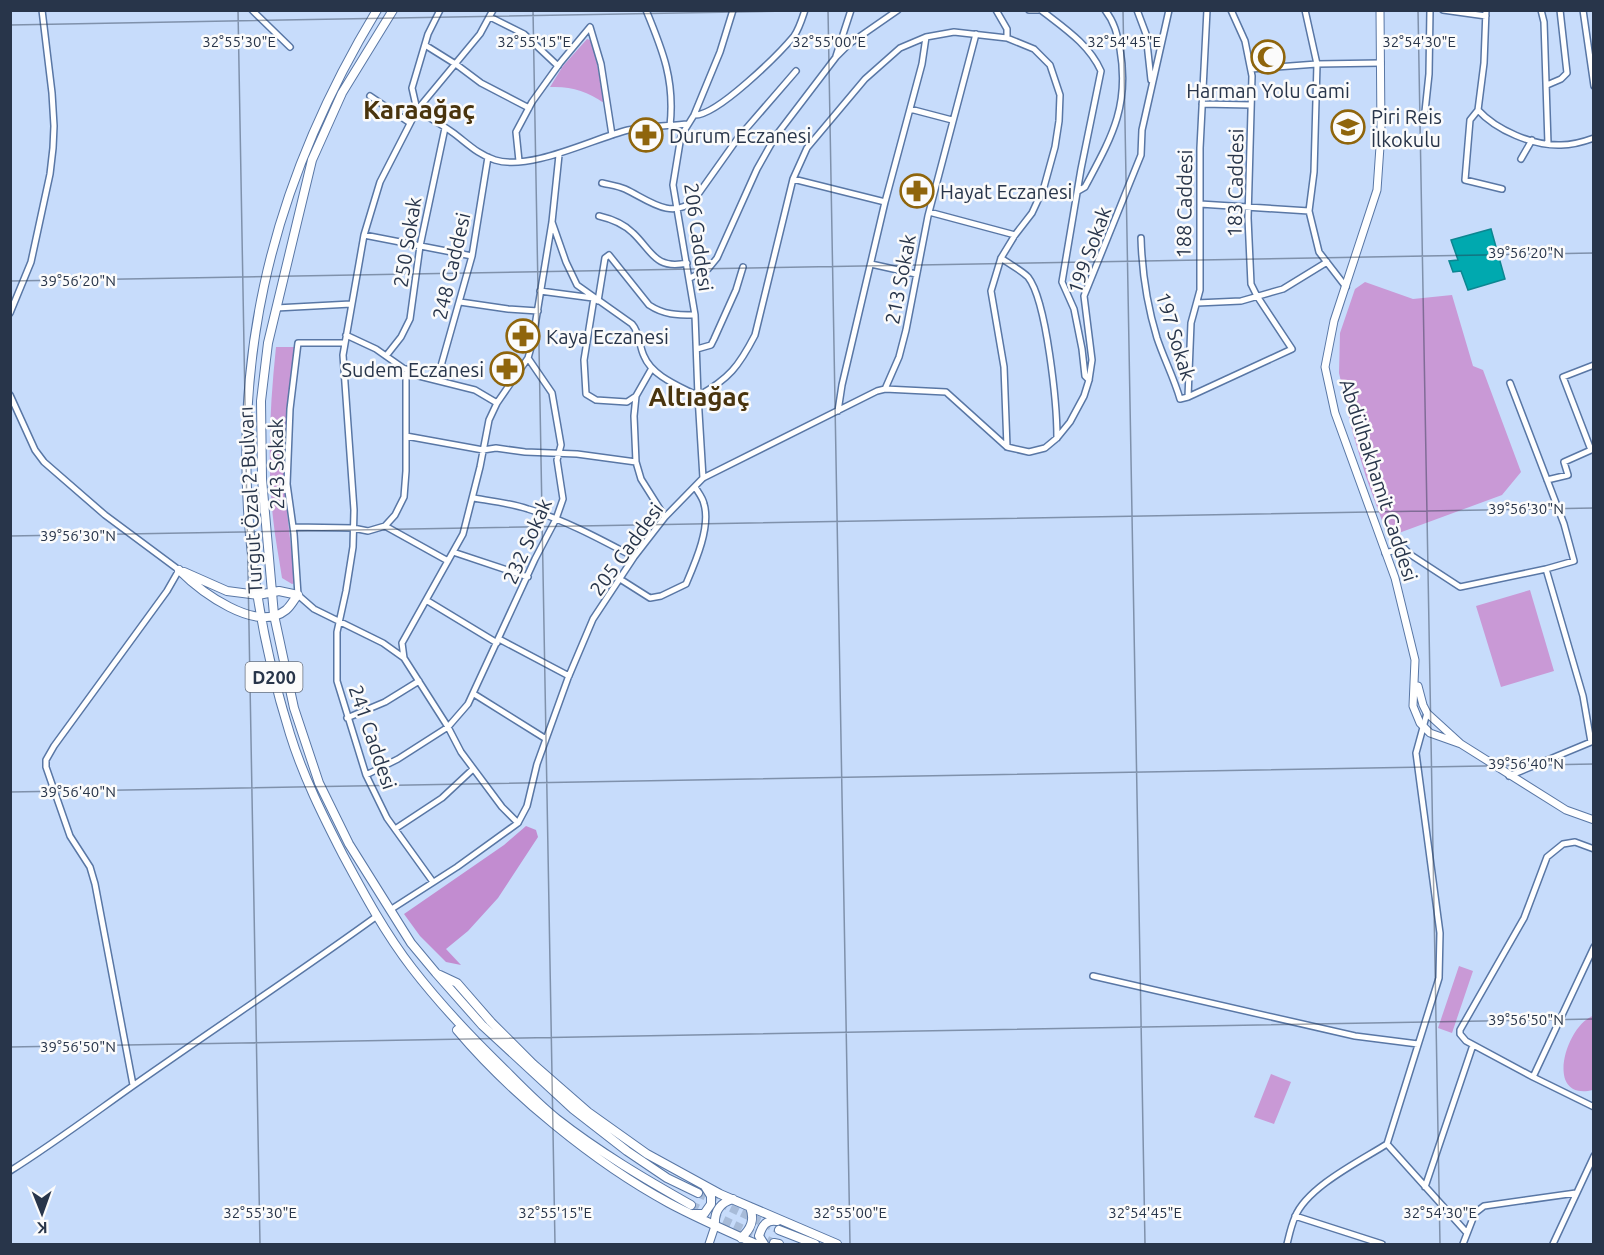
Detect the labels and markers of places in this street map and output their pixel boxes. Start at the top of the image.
mosque icon: Harman Yolu Cami [1250,39,1286,75]
place label: Harman Yolu Cami [1186,79,1350,102]
place label: Piri Reis İlkokulu [1371,105,1442,151]
school or university icon: Piri Reis İlkokulu [1330,109,1366,145]
pharmacy icon: Durum Eczanesi [628,117,664,153]
place label: Durum Eczanesi [669,124,811,147]
pharmacy icon: Hayat Eczanesi [899,173,935,209]
place label: Hayat Eczanesi [940,180,1072,203]
pharmacy icon: Kaya Eczanesi [505,318,541,354]
place label: Kaya Eczanesi [546,325,669,348]
pharmacy icon: Sudem Eczanesi [489,351,525,387]
place label: Sudem Eczanesi [342,358,484,381]

